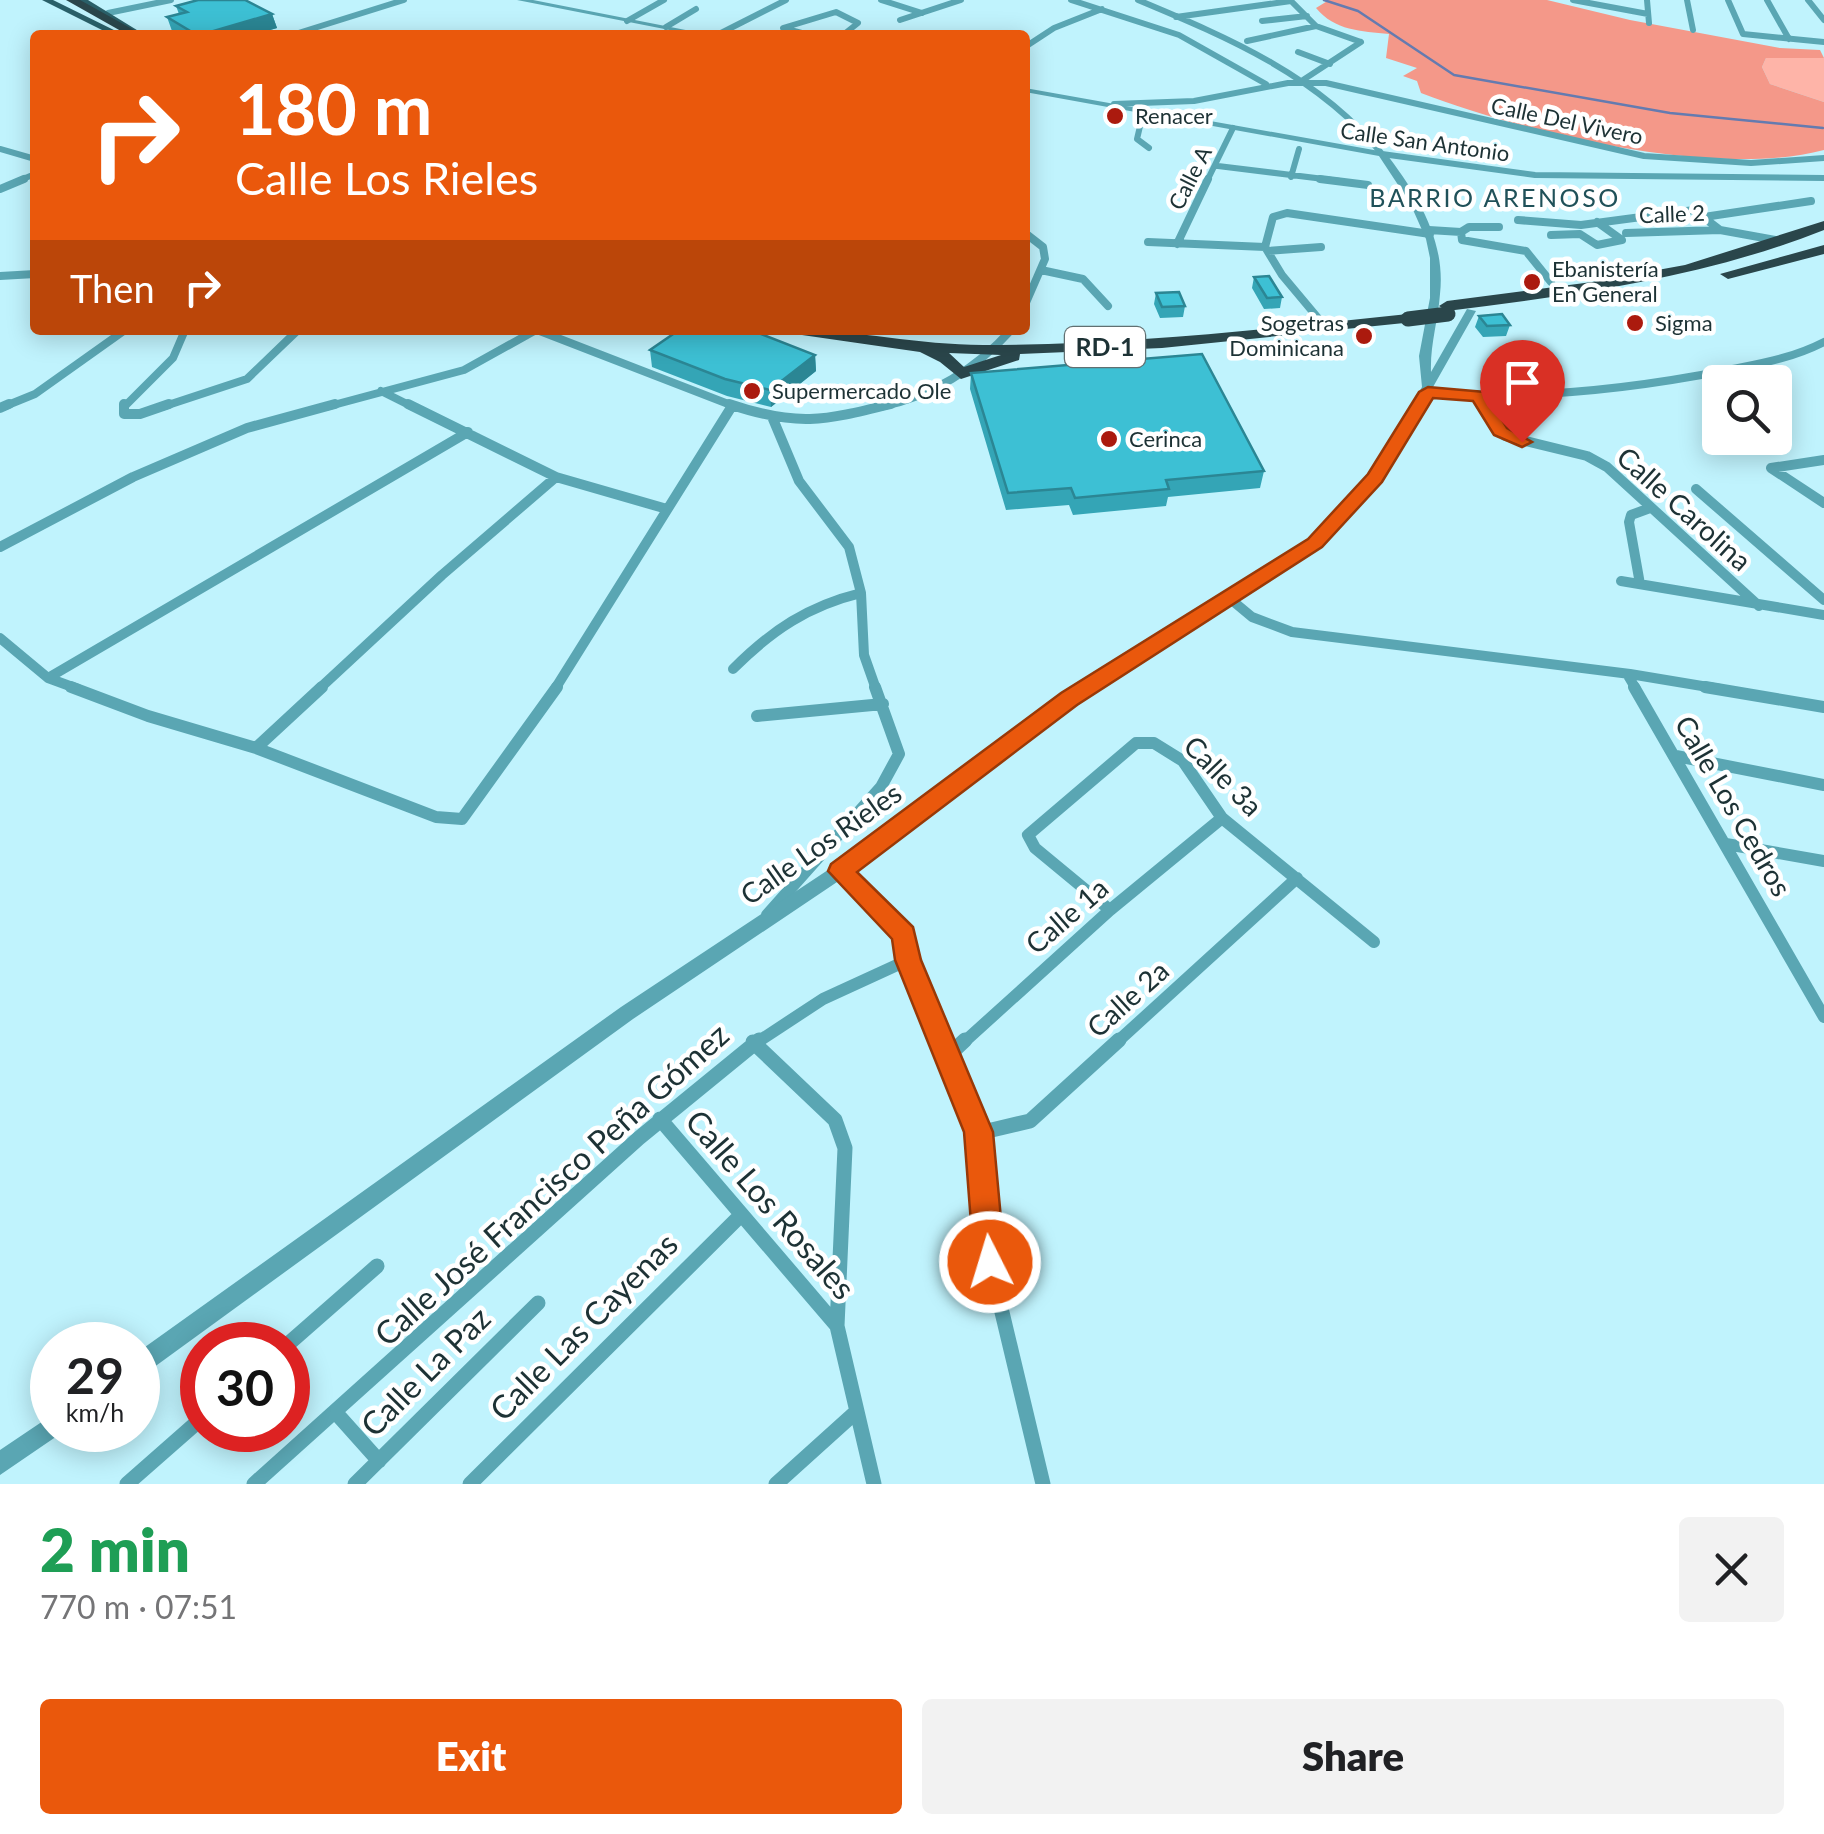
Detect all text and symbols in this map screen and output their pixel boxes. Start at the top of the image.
text: 180 m [235,66,432,150]
icon: right [70,70,200,200]
street label: Calle Del Vivero [1489,91,1645,150]
place label: Renacer [1135,102,1213,129]
marker: Renacer [1104,105,1126,127]
street label: Calle San Antonio [1339,116,1511,167]
street label: Calle A [1162,142,1217,214]
text: Calle Los Rieles [235,151,538,205]
district label: BARRIO ARENOSO [1369,182,1621,212]
street label: Calle 2 [1639,199,1705,228]
place label: Ebanistería En General [1552,255,1659,307]
icon: right [175,260,230,315]
text: Then [70,265,155,311]
marker: Ebanistería En General [1521,271,1543,293]
place label: Sogetras Dominicana [1229,309,1344,361]
place label: Sigma [1655,309,1713,336]
marker: Sigma [1624,312,1646,334]
marker: Sogetras Dominicana [1353,325,1375,347]
road number: RD-1 [1065,327,1145,367]
pin [1480,340,1565,443]
icon: arrive [1495,355,1550,410]
map controls [1702,365,1792,455]
button: search [1702,365,1792,455]
place label: Supermercado Ole [772,377,951,404]
marker: Supermercado Ole [741,380,763,402]
place label: Cerinca [1129,425,1202,452]
marker: Cerinca [1098,428,1120,450]
street label: Calle Carolina [1611,439,1759,577]
street label: Calle Los Cedros [1668,709,1799,902]
street label: Calle 3a [1177,728,1270,822]
street label: Calle Los Rieles [733,775,907,911]
street label: Calle 1a [1018,870,1114,960]
street label: Calle 2a [1080,953,1175,1044]
street label: Calle José Francisco Peña Gómez [366,1015,736,1353]
street label: Calle Los Rosales [678,1101,864,1307]
position arrow [938,1210,1042,1314]
street label: Calle Las Cayenas [481,1224,685,1428]
street label: Calle La Paz [352,1298,498,1444]
speed limit sign: 30 [180,1322,310,1452]
text: 29 [66,1345,124,1405]
text: km/h [66,1397,124,1427]
text: 2 min [40,1513,190,1585]
button: close [1679,1517,1784,1622]
text: 770 m · 07:51 [40,1587,237,1626]
button: Exit [40,1699,902,1814]
button: Share [922,1699,1784,1814]

